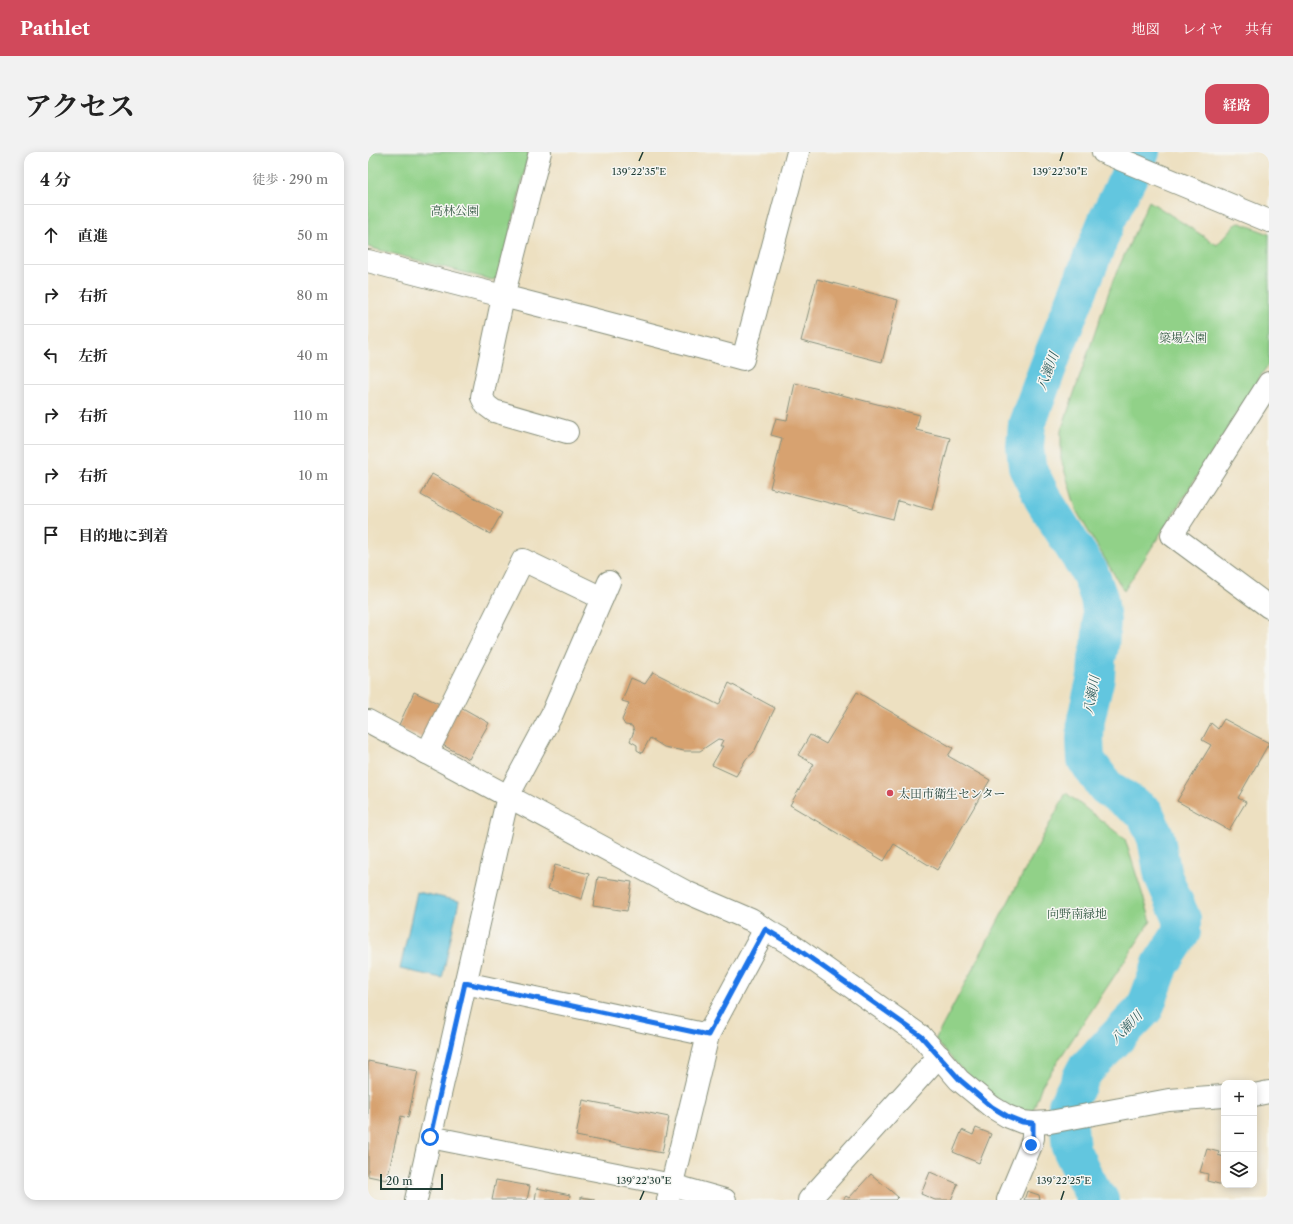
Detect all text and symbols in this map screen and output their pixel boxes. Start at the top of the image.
text: Pathlet [20,17,90,40]
text: 地図 [1132,20,1160,38]
text: レイヤ [1182,20,1223,38]
text: 共有 [1245,20,1273,38]
button: 経路 [1205,84,1269,124]
text: アクセス [24,89,135,123]
text: 139°22'35"E [612,165,666,178]
text: 139°22'30"E [1033,165,1088,178]
text: 4 分 [40,170,71,190]
text: 徒歩 · 290 m [253,171,328,187]
park label: 高林公園 [431,203,479,218]
icon: ahead [40,224,62,246]
text: 直進 [78,226,108,245]
text: 50 m [297,227,328,243]
icon: right [40,284,62,306]
text: 右折 [78,286,108,305]
text: 80 m [296,287,328,303]
park label: 簗場公園 [1159,330,1207,345]
icon: left [40,344,62,366]
text: 左折 [78,346,108,365]
text: 40 m [297,347,328,363]
water label: 八瀬川 [1033,348,1062,392]
icon: right [40,404,62,426]
text: 右折 [78,406,108,425]
text: 110 m [293,407,328,423]
icon: right [40,464,62,486]
text: 右折 [78,466,108,485]
text: 10 m [299,467,328,483]
icon: arrive [40,524,62,546]
text: 目的地に到着 [78,526,168,545]
water label: 八瀬川 [1080,672,1103,716]
place label: 太田市衛生センター [898,786,1006,801]
marker: 太田市衛生センター [885,788,895,798]
park label: 向野南緑地 [1047,906,1107,921]
water label: 八瀬川 [1107,1006,1147,1047]
map controls [1221,1080,1257,1188]
button: + [1221,1080,1257,1116]
button: − [1221,1116,1257,1152]
route start [421,1128,439,1146]
route end [1022,1136,1040,1154]
button: layers [1221,1152,1257,1188]
scale bar [380,1172,443,1191]
text: 20 m [386,1174,412,1188]
text: 139°22'30"E [617,1174,672,1187]
text: 139°22'25"E [1037,1174,1091,1187]

